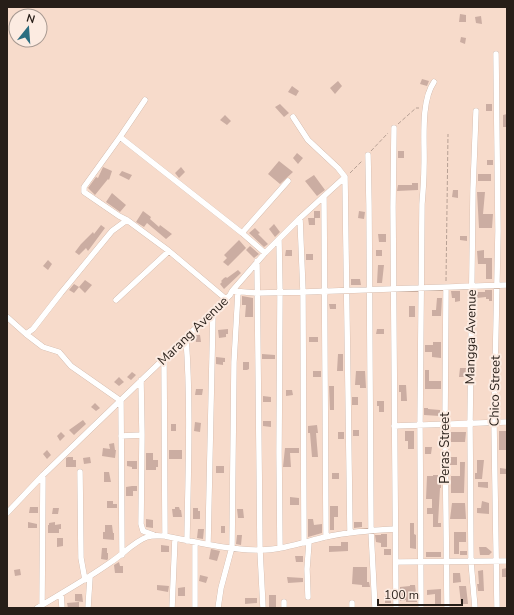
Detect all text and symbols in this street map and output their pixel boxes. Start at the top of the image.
north arrow [8,8,48,48]
text: N [25,11,37,27]
street label: Mangga Avenue [461,289,481,385]
street label: Marang Avenue [154,292,232,369]
street label: Chico Street [485,355,505,427]
street label: Peras Street [436,412,454,484]
scale bar [378,581,462,607]
text: 100 m [384,587,419,603]

